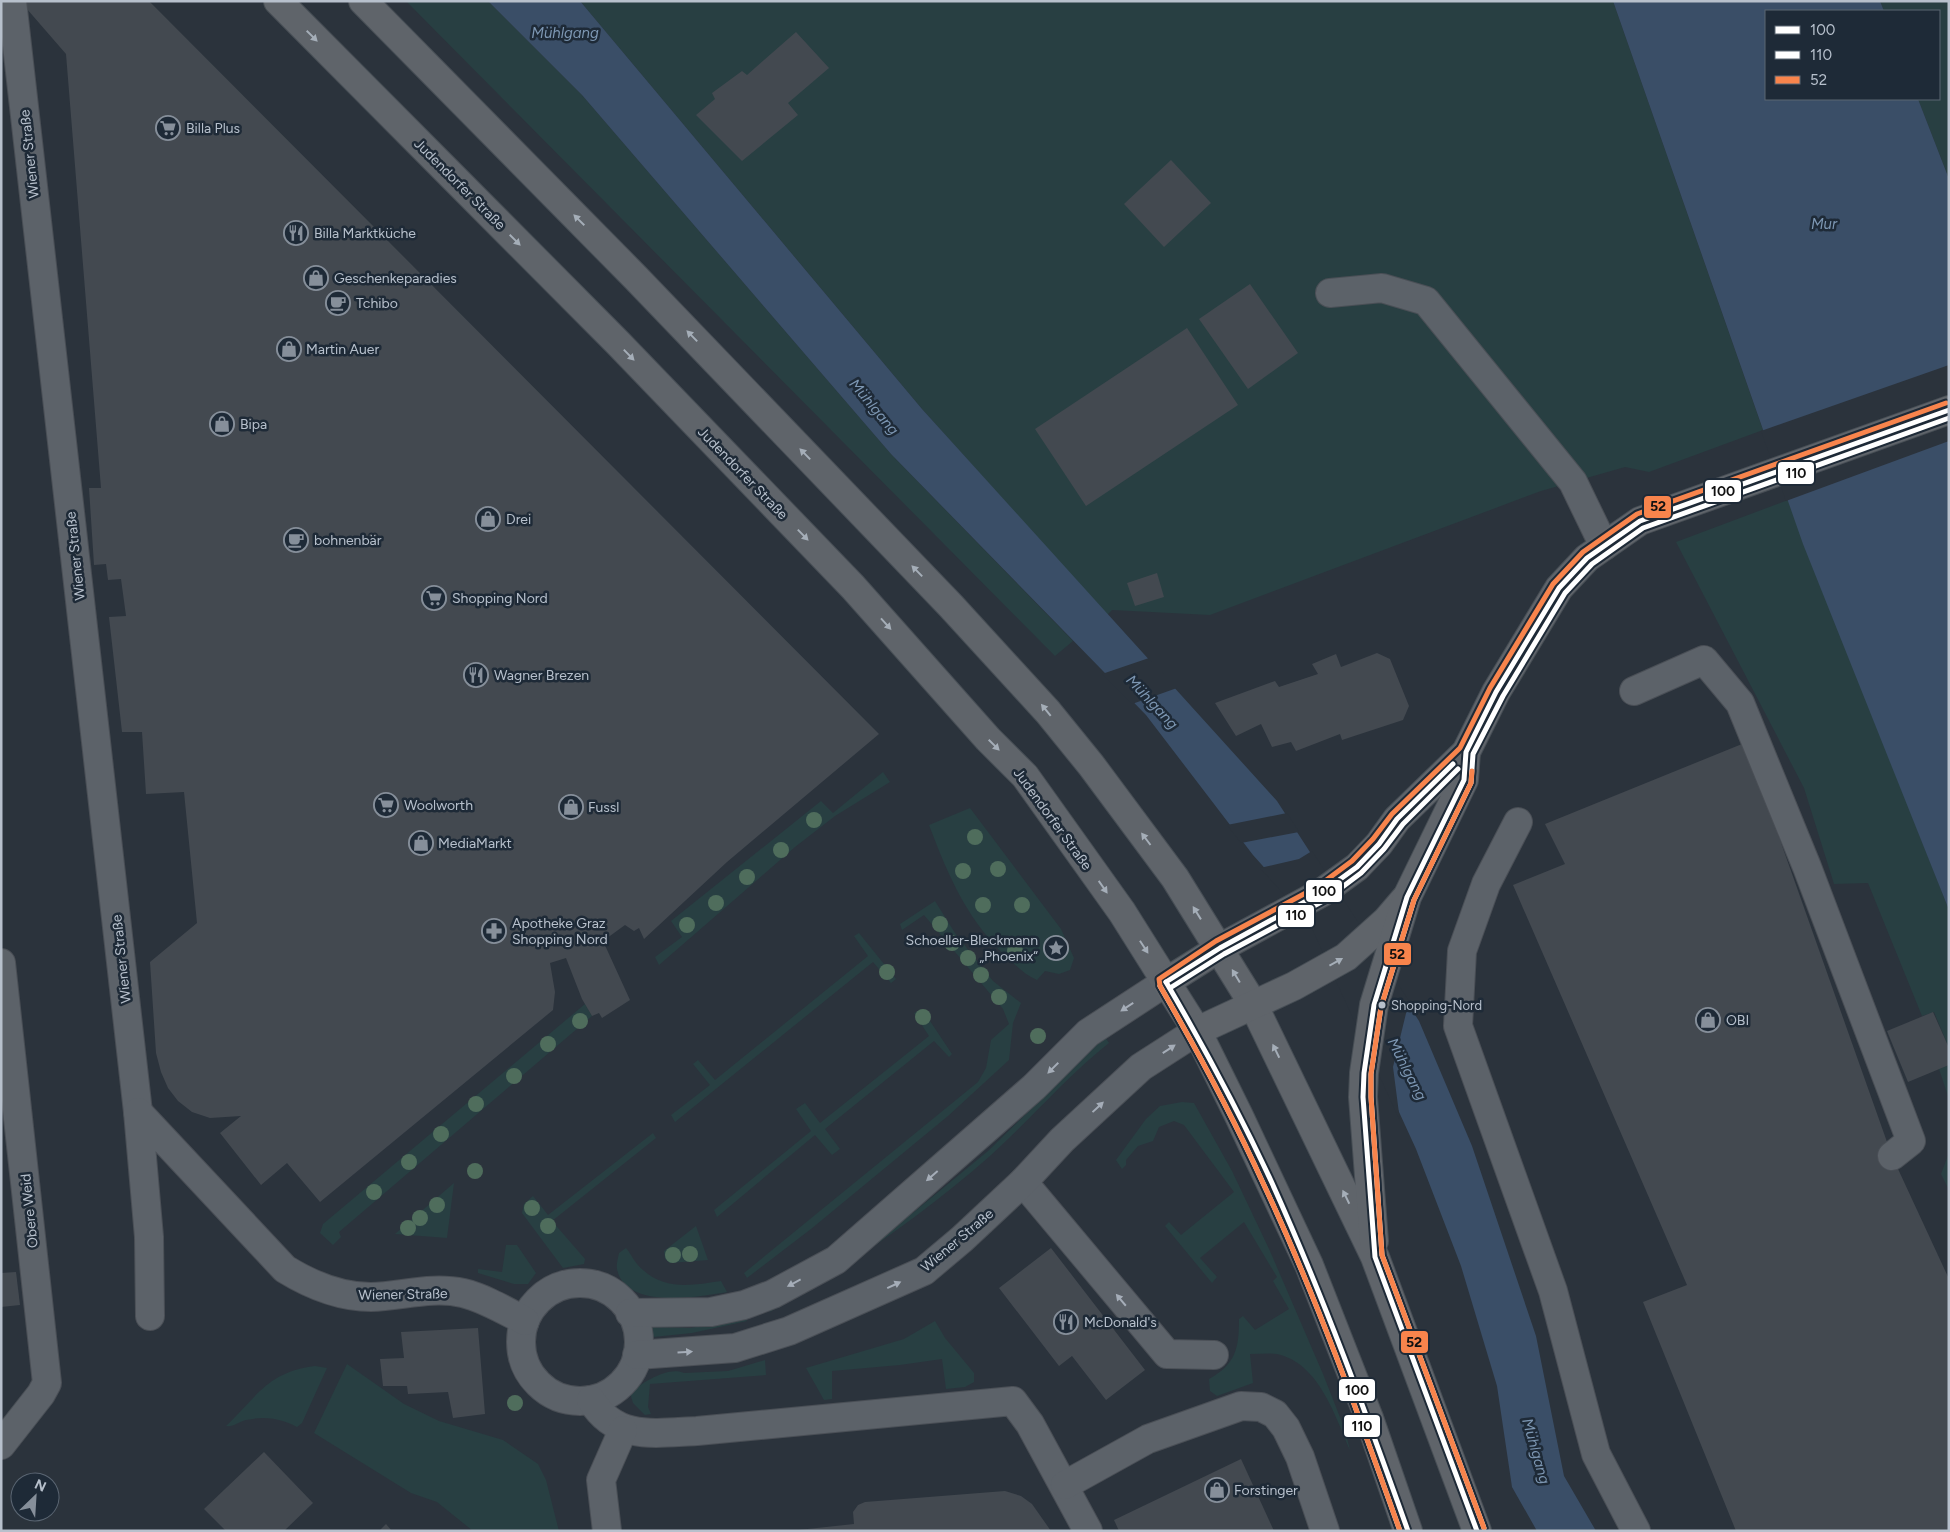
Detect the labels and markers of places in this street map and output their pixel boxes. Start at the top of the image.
supermarket icon: Billa Plus [155,115,181,141]
place label: Billa Plus [186,120,240,137]
restaurant icon: Billa Marktküche [283,220,309,246]
place label: Billa Marktküche [314,225,416,242]
shop icon: Geschenkeparadies [303,265,329,291]
place label: Geschenkeparadies [334,270,457,287]
cafe icon: Tchibo [325,290,351,316]
place label: Tchibo [356,295,398,312]
shop icon: Martin Auer [276,336,302,362]
place label: Martin Auer [306,341,379,358]
shop icon: Bipa [209,411,235,437]
place label: Bipa [240,416,267,433]
shop icon: Drei [475,506,501,532]
place label: Drei [506,511,531,528]
cafe icon: bohnenbär [283,527,309,553]
place label: bohnenbär [314,532,382,549]
supermarket icon: Shopping Nord [421,585,447,611]
place label: Shopping Nord [452,590,548,607]
restaurant icon: Wagner Brezen [463,662,489,688]
place label: Wagner Brezen [494,667,589,684]
supermarket icon: Woolworth [373,792,399,818]
shop icon: Fussl [558,794,584,820]
place label: Woolworth [404,797,473,814]
place label: Fussl [588,799,619,816]
shop icon: MediaMarkt [408,830,434,856]
place label: MediaMarkt [438,835,512,852]
place label: Apotheke Graz Shopping Nord [512,915,608,948]
pharmacy icon: Apotheke Graz Shopping Nord [481,918,507,944]
place label: Schoeller-Bleckmann „Phoenix“ [906,932,1038,965]
place icon: Schoeller-Bleckmann „Phoenix“ [1043,935,1069,961]
place label: Shopping-Nord [1391,998,1482,1013]
marker: Shopping-Nord [1377,1000,1387,1010]
shop icon: OBI [1695,1007,1721,1033]
place label: OBI [1726,1012,1749,1029]
restaurant icon: McDonald's [1053,1309,1079,1335]
place label: McDonald's [1084,1314,1157,1331]
shop icon: Forstinger [1204,1477,1230,1503]
place label: Forstinger [1234,1482,1298,1499]

